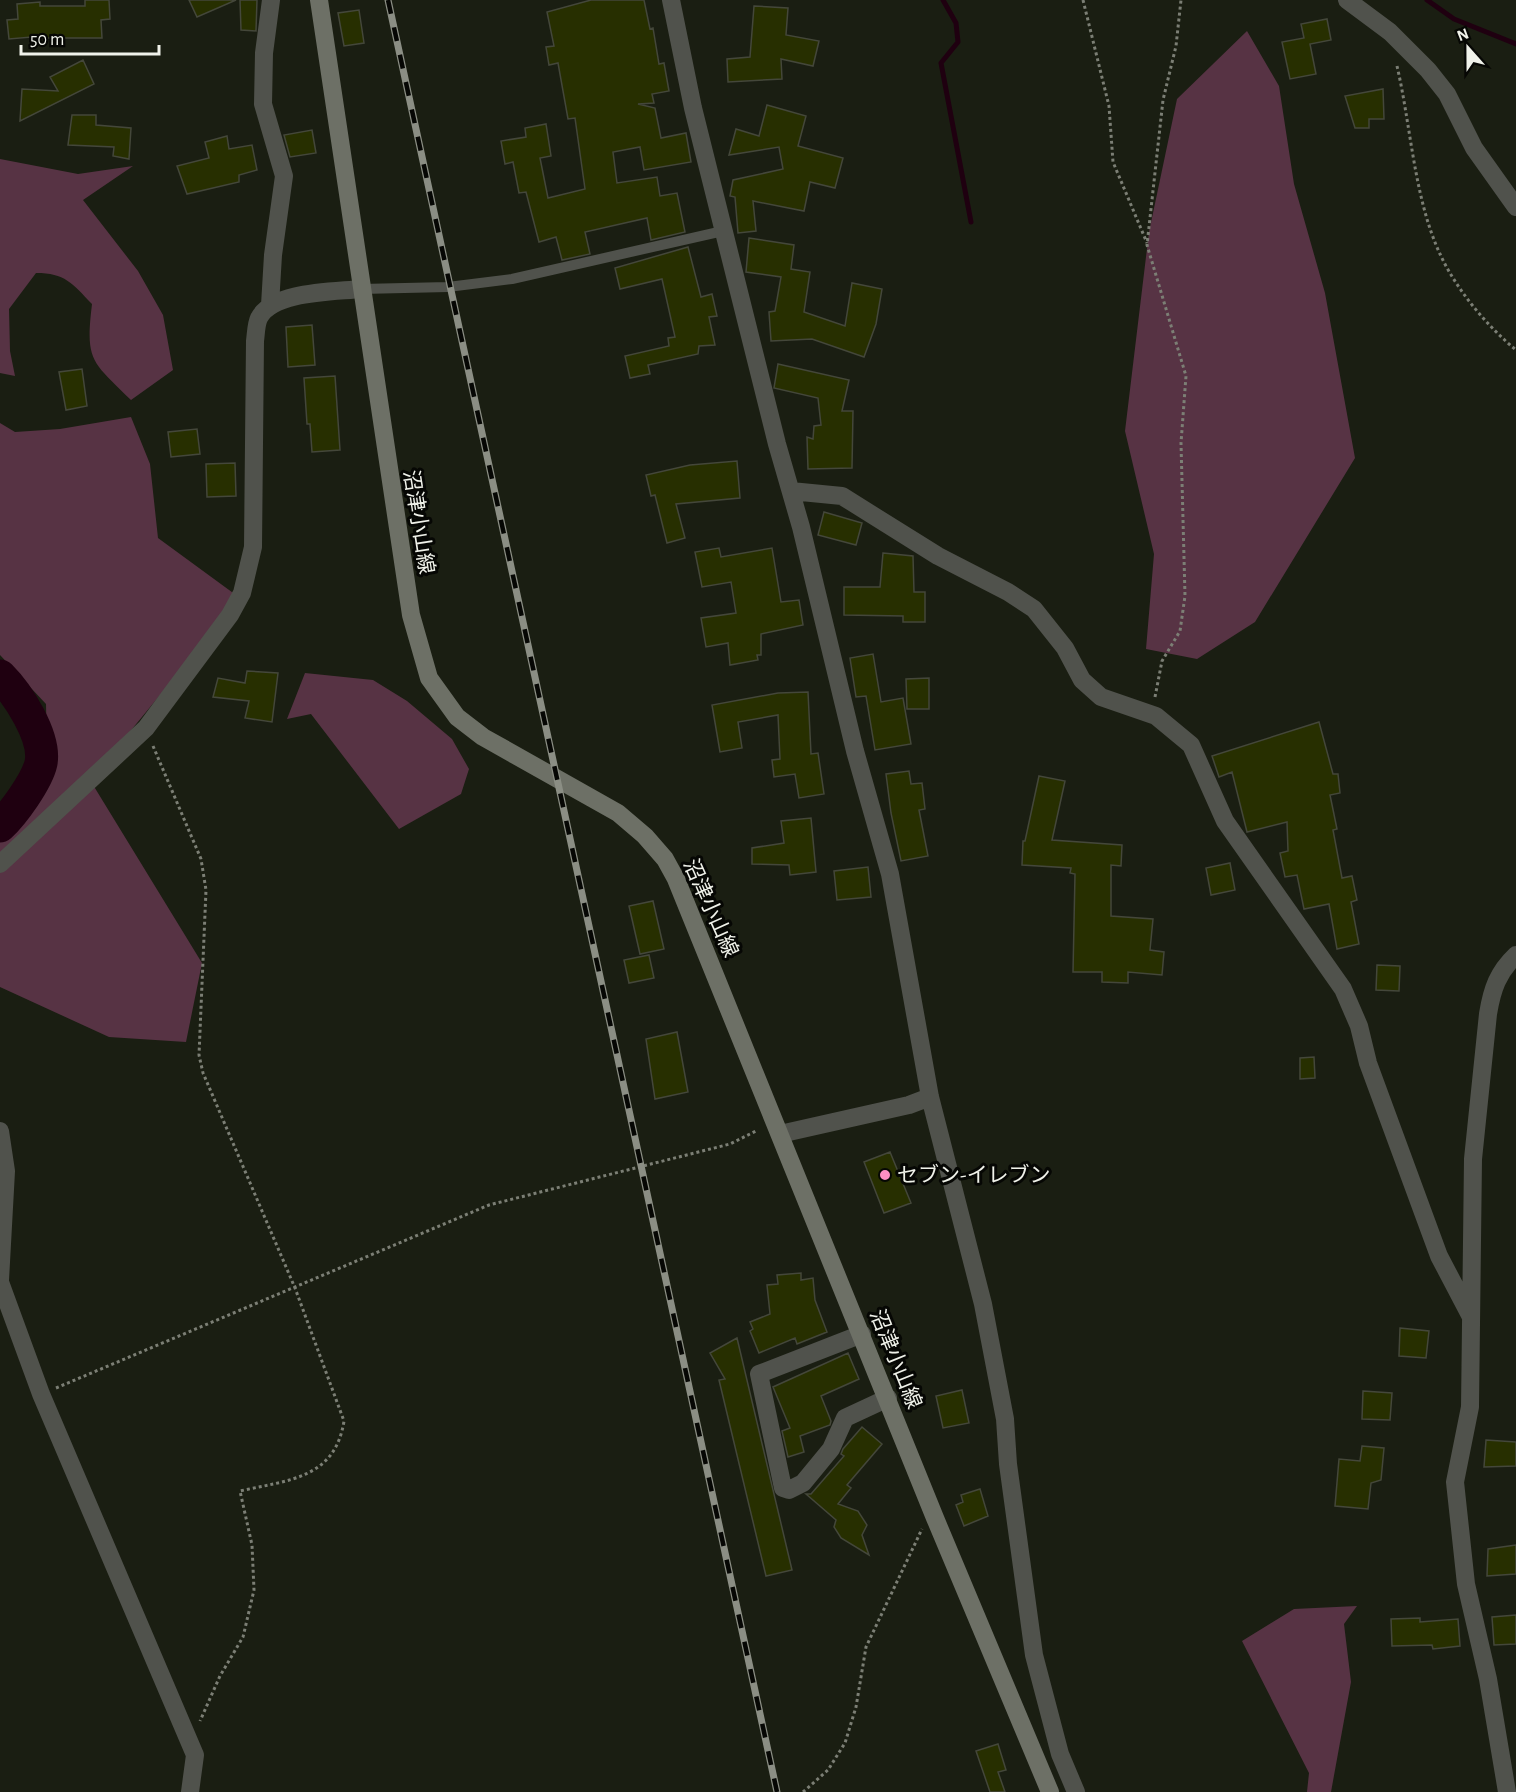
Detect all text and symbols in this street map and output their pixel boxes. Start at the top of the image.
scale bar [21,18,159,56]
north arrow [1438,18,1498,78]
text: N [1455,25,1471,44]
text: 50 m [30,31,64,49]
street label: 沼津小山線 [400,468,438,576]
street label: 沼津小山線 [680,856,742,960]
place label: セブン-イレブン [897,1163,1050,1186]
marker: セブン-イレブン [878,1168,892,1182]
street label: 沼津小山線 [866,1306,926,1412]

